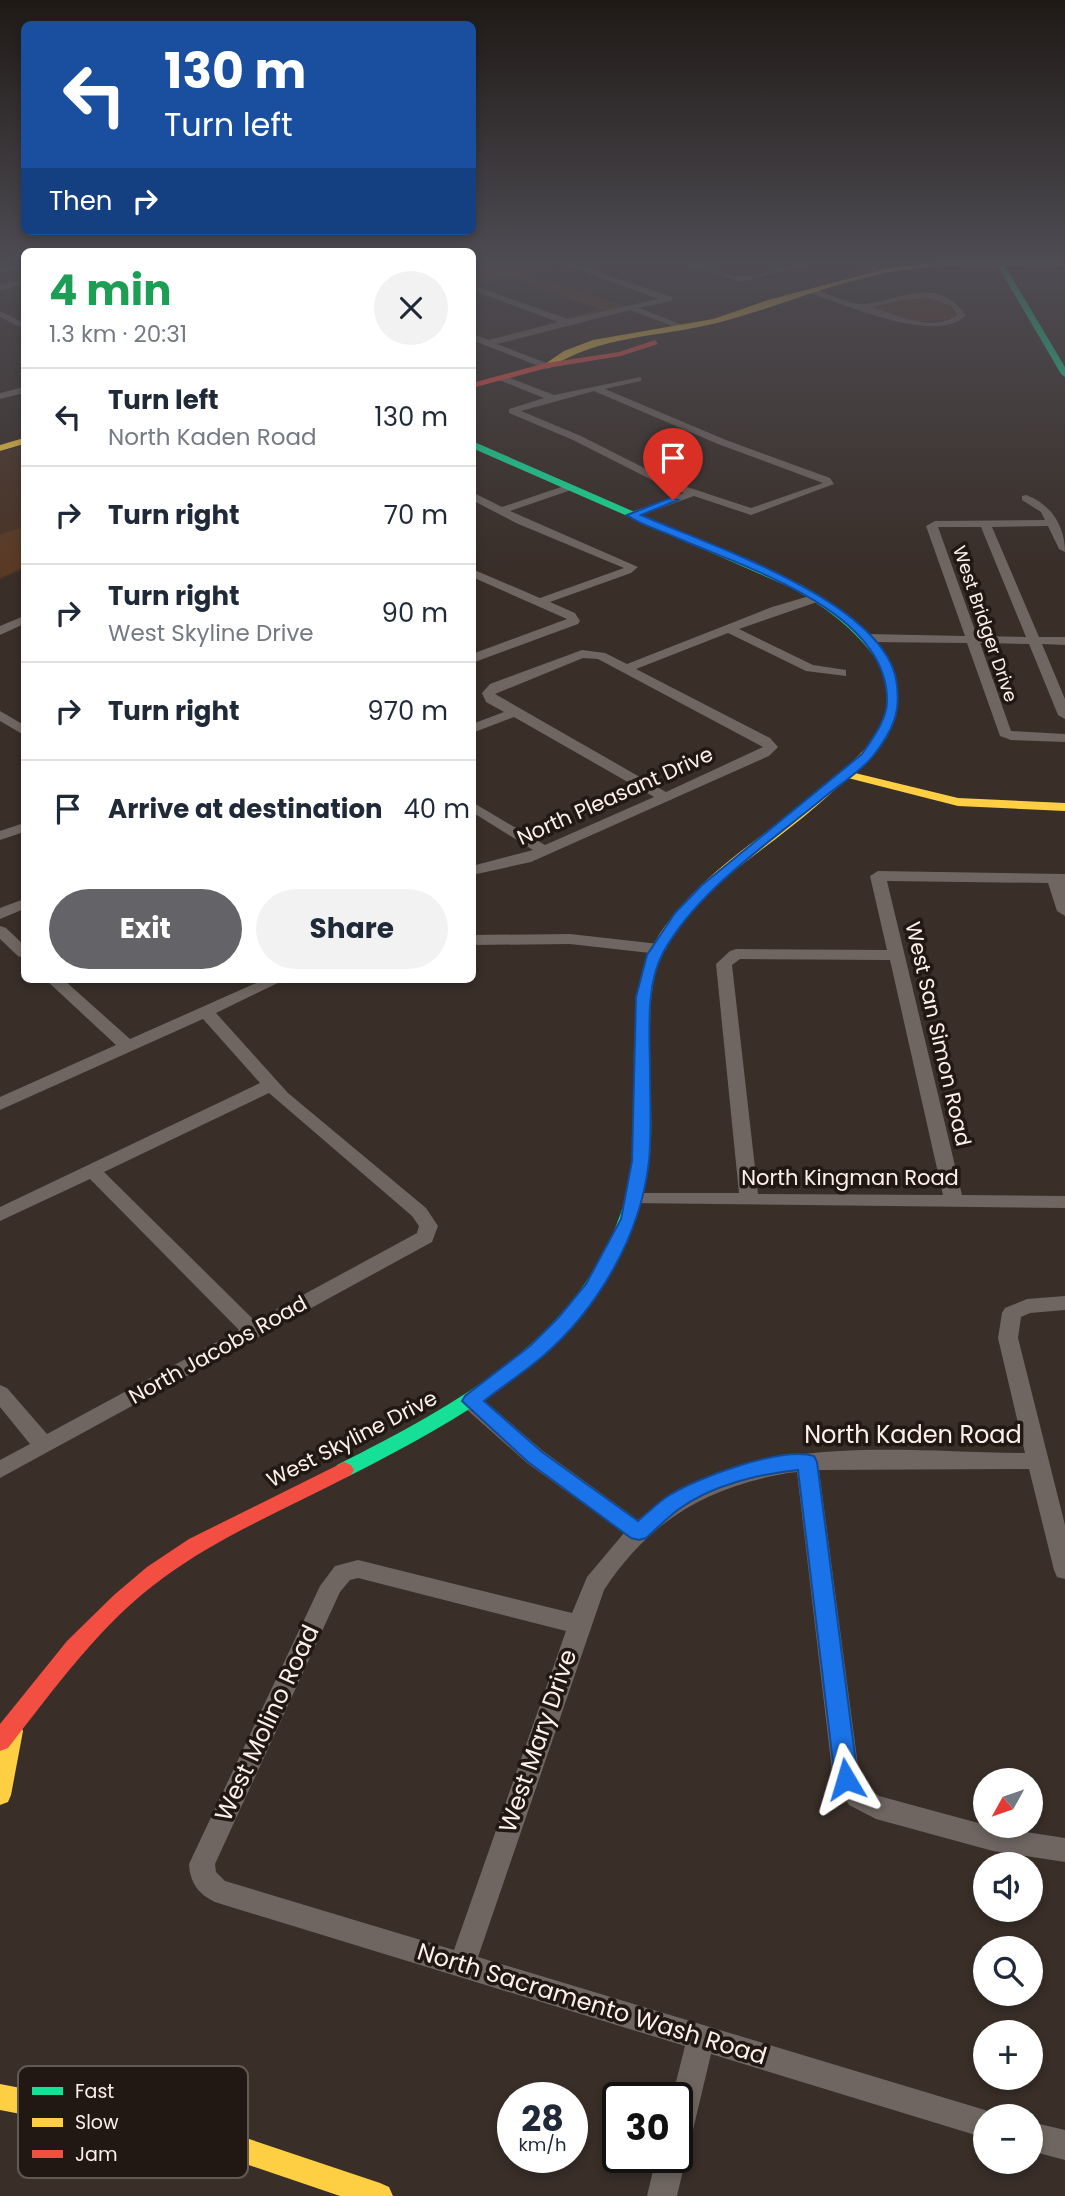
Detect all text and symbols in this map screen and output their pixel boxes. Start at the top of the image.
text: 130 m [164,37,306,105]
icon: left [49,49,140,140]
text: Turn left [164,102,293,147]
icon: right [126,182,164,220]
text: Then [49,183,112,219]
text: 4 min [49,261,172,320]
button: close [374,271,448,345]
text: 1.3 km · 20:31 [49,318,187,350]
text: Turn left [108,382,219,418]
icon: left [49,398,87,436]
text: 130 m [374,399,448,435]
text: North Kaden Road [108,421,317,453]
pin [643,428,703,500]
icon: arrive [654,439,692,477]
icon: right [49,496,87,534]
text: Turn right [108,497,240,533]
text: 70 m [384,497,448,533]
street label: West Bridger Drive [947,542,1024,705]
text: Turn right [108,578,240,614]
icon: right [49,594,87,632]
text: 90 m [382,595,448,631]
text: West Skyline Drive [108,617,314,649]
icon: right [49,692,87,730]
text: Turn right [108,693,240,729]
text: 970 m [367,693,448,729]
street label: North Pleasant Drive [512,739,717,852]
icon: arrive [49,790,87,828]
text: Arrive at destination [108,791,383,827]
text: 40 m [404,791,470,827]
button: Exit [49,889,242,969]
button: Share [256,889,448,969]
street label: West San Simon Road [899,919,978,1149]
street label: North Kingman Road [741,1163,959,1192]
street label: North Jacobs Road [123,1288,312,1411]
street label: West Skyline Drive [262,1383,442,1494]
street label: North Kaden Road [804,1418,1022,1451]
street label: West Molino Road [207,1619,327,1826]
street label: West Mary Drive [491,1645,584,1837]
position arrow [809,1742,883,1816]
north arrow [973,1768,1043,1838]
map controls [973,1768,1043,2174]
button: sound [973,1852,1043,1922]
street label: North Sacramento Wash Road [413,1935,771,2072]
button: search [973,1936,1043,2006]
button: + [973,2020,1043,2090]
legend [18,2066,248,2178]
text: Fast [75,2078,114,2105]
speed limit sign: 30 [602,2082,693,2173]
text: 28 [521,2094,564,2143]
button: − [973,2104,1043,2174]
text: Slow [75,2109,119,2136]
text: km/h [519,2132,566,2157]
text: Jam [75,2141,117,2168]

